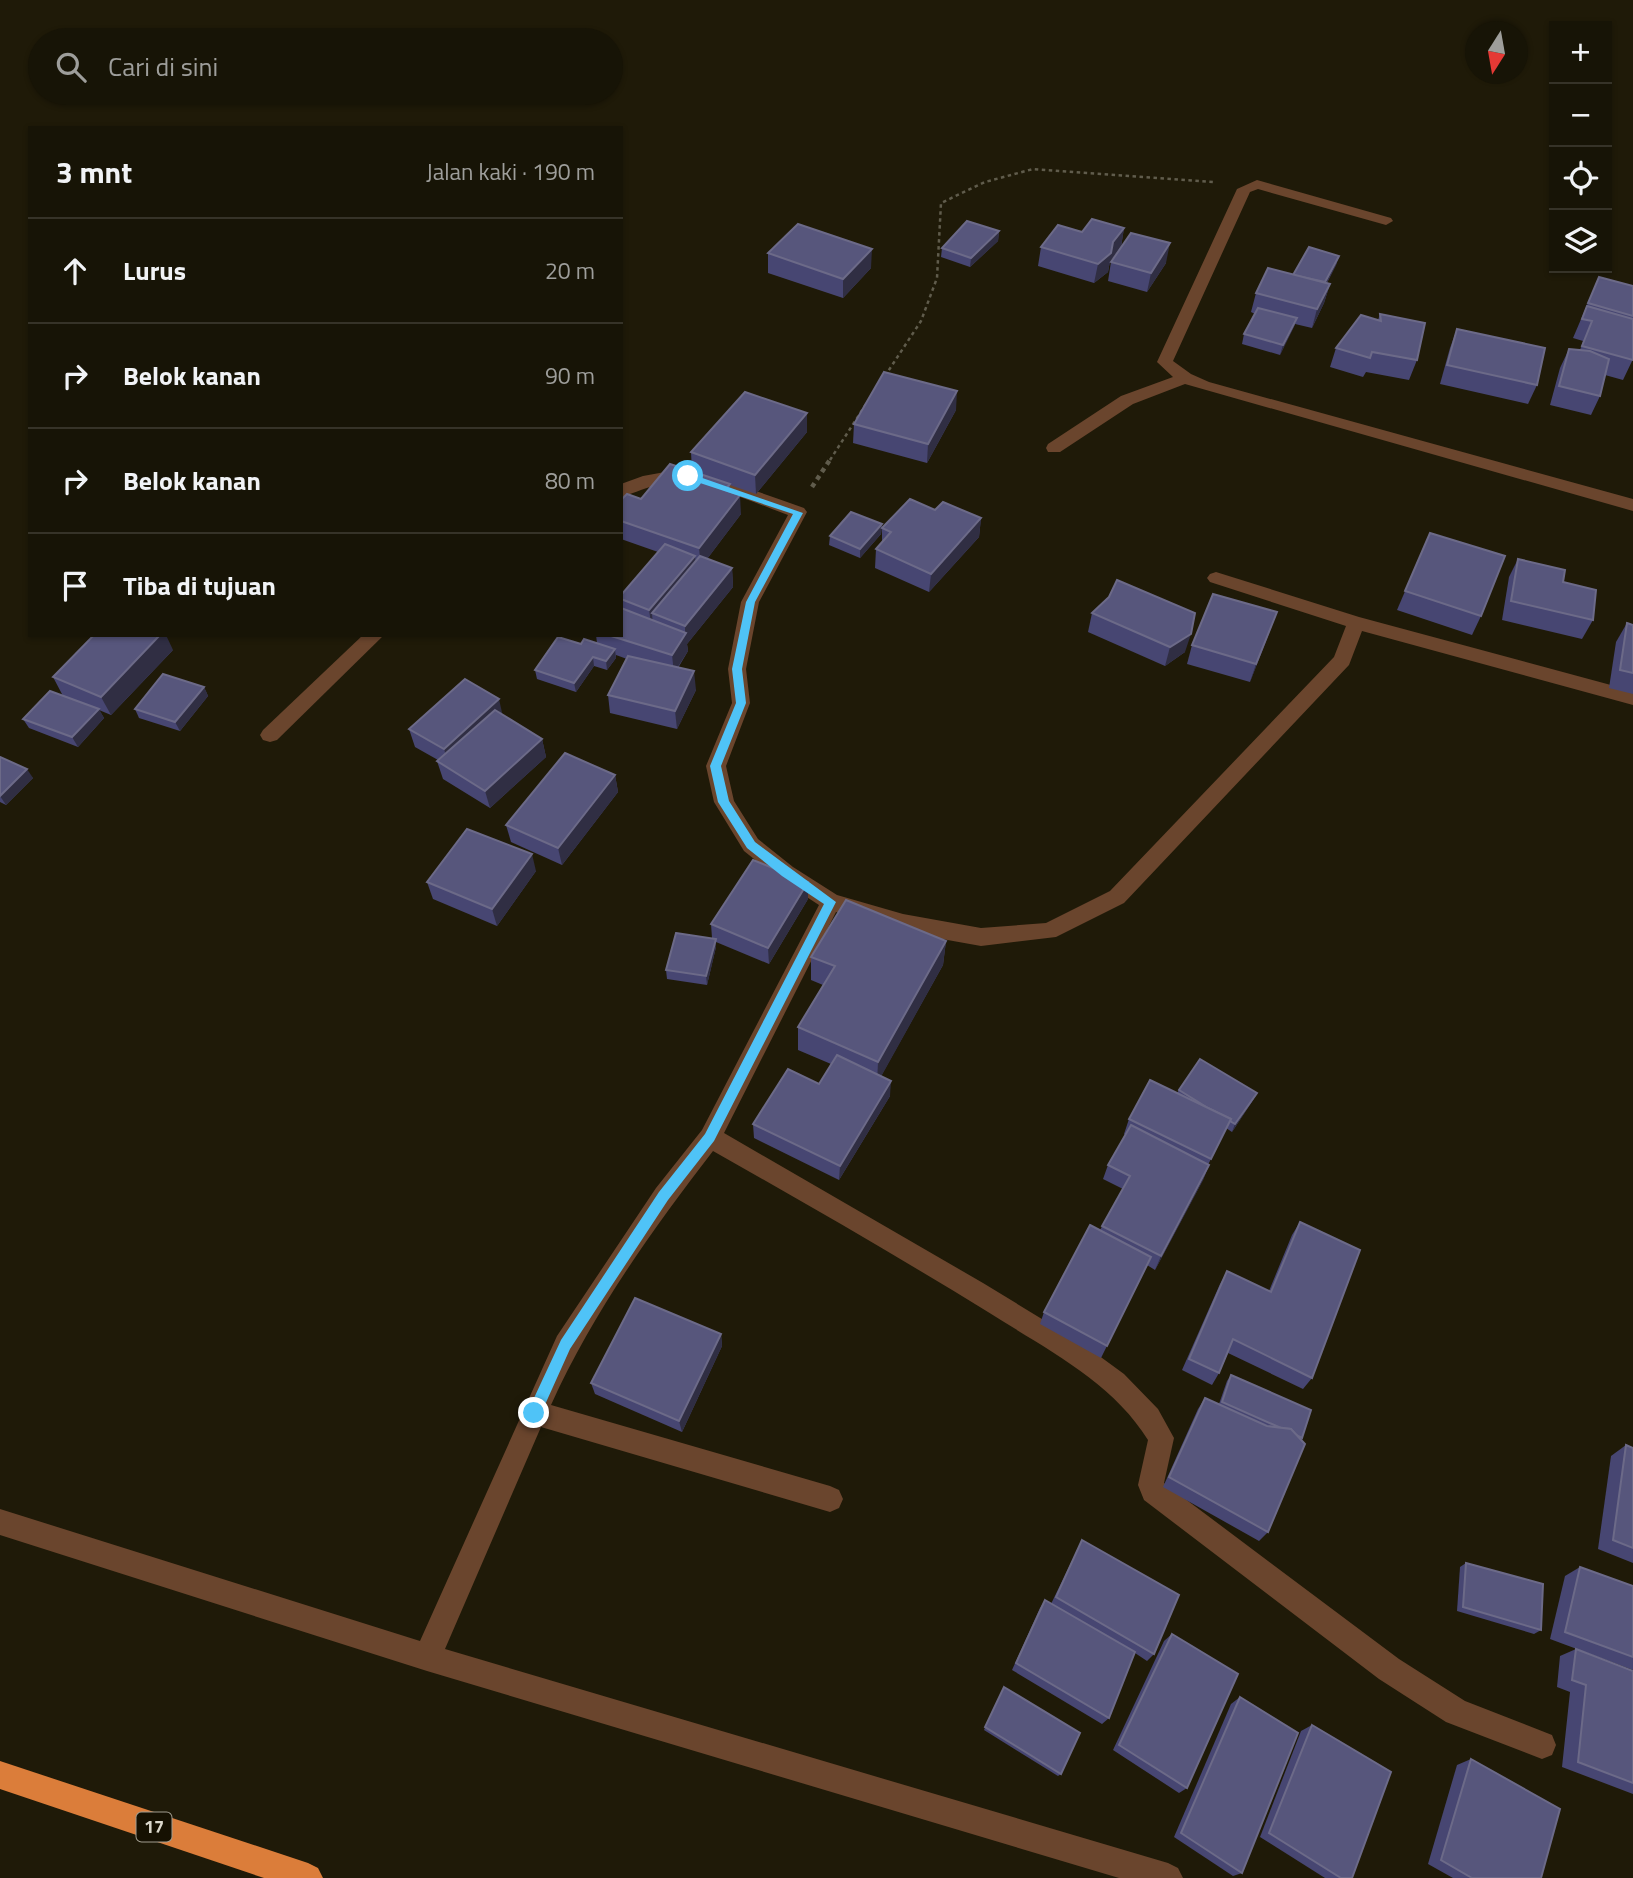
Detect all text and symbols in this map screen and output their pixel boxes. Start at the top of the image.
north arrow [1465,21,1528,84]
map controls [1549,21,1612,273]
button: + [1549,21,1612,84]
search box [28,28,623,105]
text: Cari di sini [108,47,218,86]
icon: search [52,48,90,86]
button: − [1549,84,1612,147]
button: locate [1549,147,1612,210]
text: 3 mnt [56,149,132,195]
text: Jalan kaki · 190 m [426,154,595,189]
button: layers [1549,210,1612,273]
text: Lurus [123,251,186,290]
icon: ahead [56,252,94,290]
text: 20 m [545,253,595,288]
text: Belok kanan [123,356,261,395]
icon: right [56,357,94,395]
text: 90 m [545,358,595,393]
route start [672,460,703,491]
text: Belok kanan [123,461,261,500]
icon: right [56,462,94,500]
text: 80 m [545,463,595,498]
text: Tiba di tujuan [123,566,276,605]
icon: arrive [56,567,94,605]
route end [518,1397,549,1428]
road number: 17 [136,1812,172,1842]

